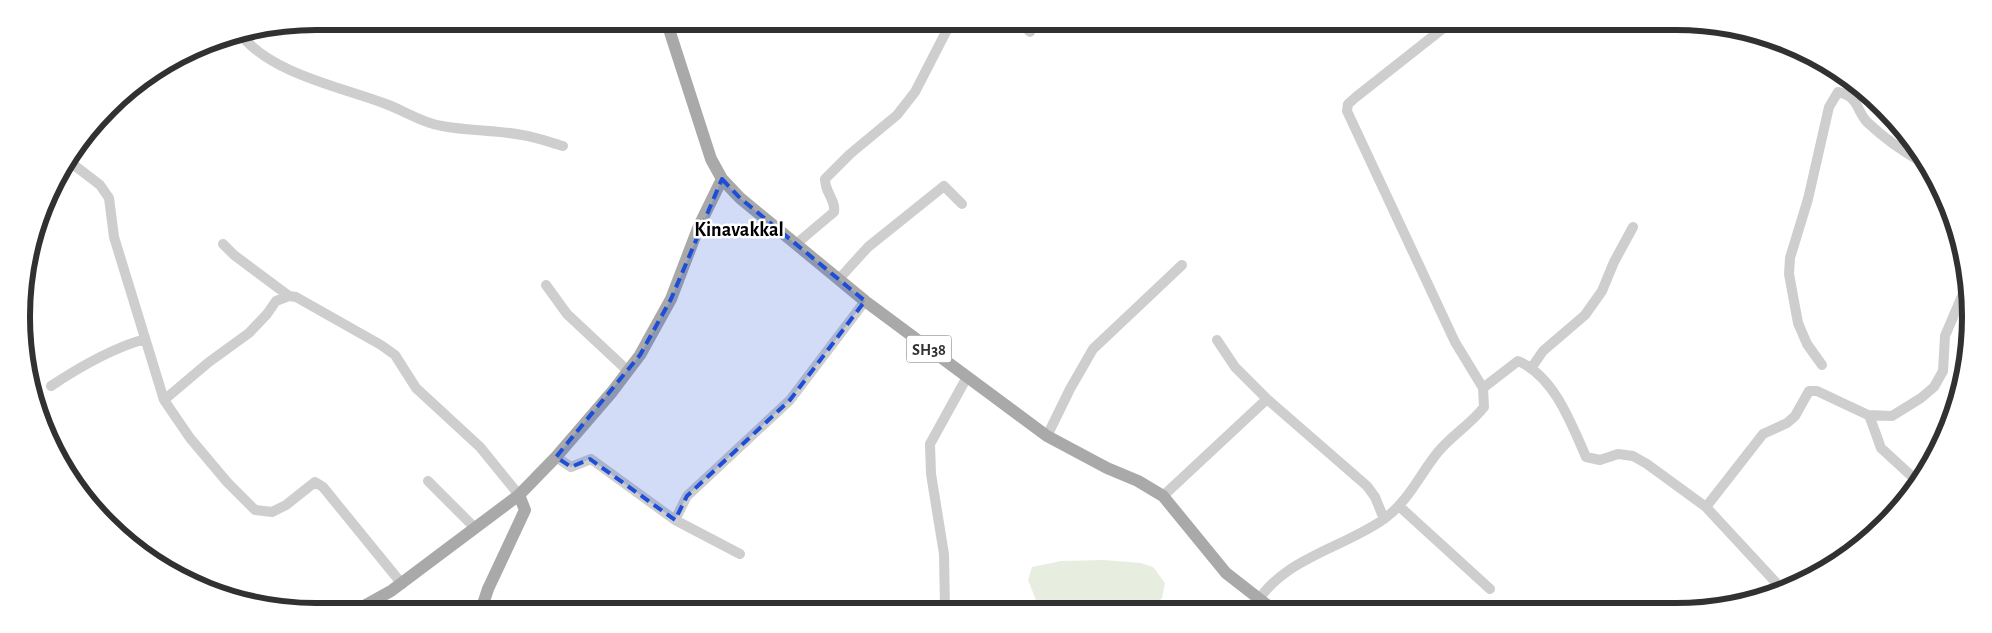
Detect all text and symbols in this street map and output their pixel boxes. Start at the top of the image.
district label: Kinavakkal [694,220,784,240]
road number: SH38 [906,336,952,362]

